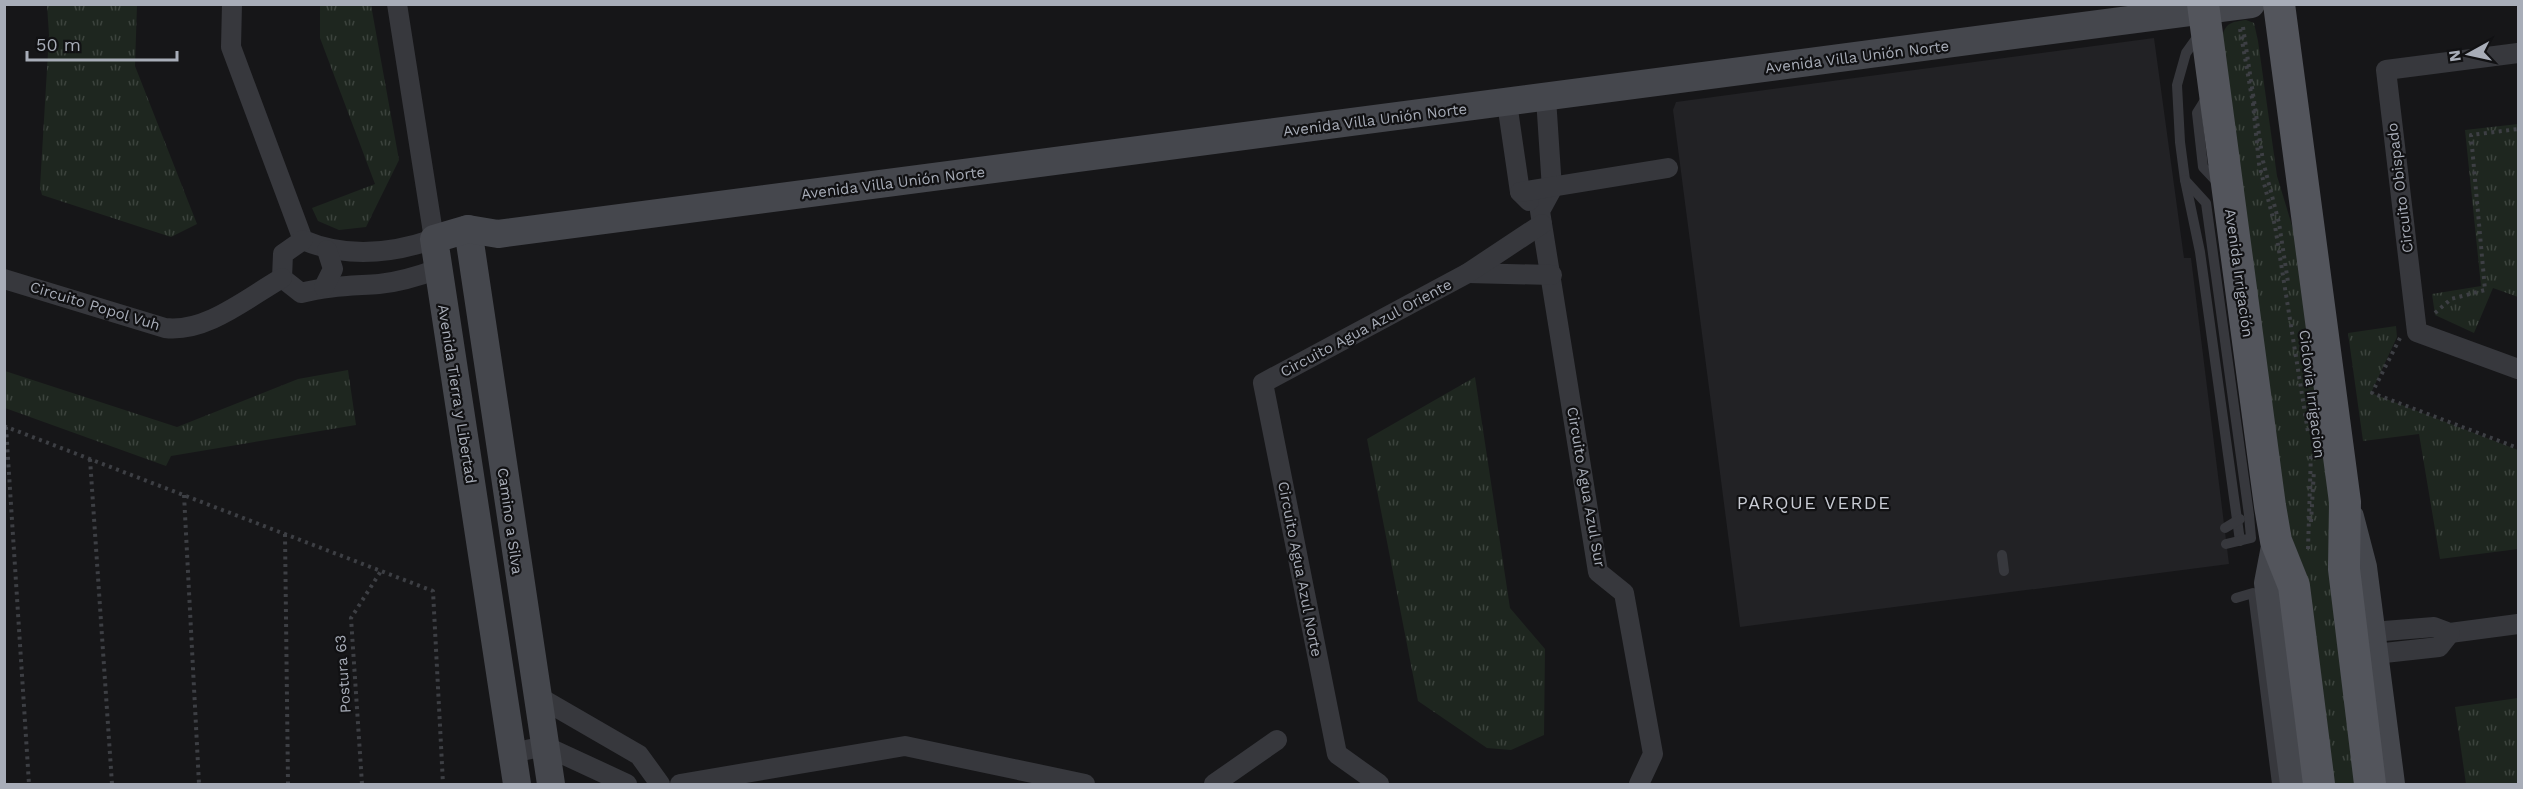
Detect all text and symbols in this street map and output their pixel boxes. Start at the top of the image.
scale bar [27,24,177,62]
north arrow [2439,24,2499,84]
text: 50 m [36,34,81,55]
street label: Avenida Villa Unión Norte [1764,37,1950,77]
text: N [2444,49,2465,63]
street label: Avenida Villa Unión Norte [1282,100,1468,140]
street label: Circuito Obispado [2383,122,2417,254]
street label: Avenida Villa Unión Norte [800,163,986,203]
street label: Avenida Irrigación [2221,208,2257,338]
street label: Circuito Agua Azul Oriente [1277,275,1455,381]
street label: Circuito Popol Vuh [28,278,162,334]
street label: Avenida Tierra y Libertad [434,303,480,485]
street label: Ciclovia Irrigacion [2295,329,2329,459]
street label: Circuito Agua Azul Sur [1563,405,1609,569]
street label: Camino a Silva [494,466,526,576]
street label: Circuito Agua Azul Norte [1274,480,1326,658]
district label: PARQUE VERDE [1737,492,1891,513]
street label: Postura 63 [331,634,355,714]

